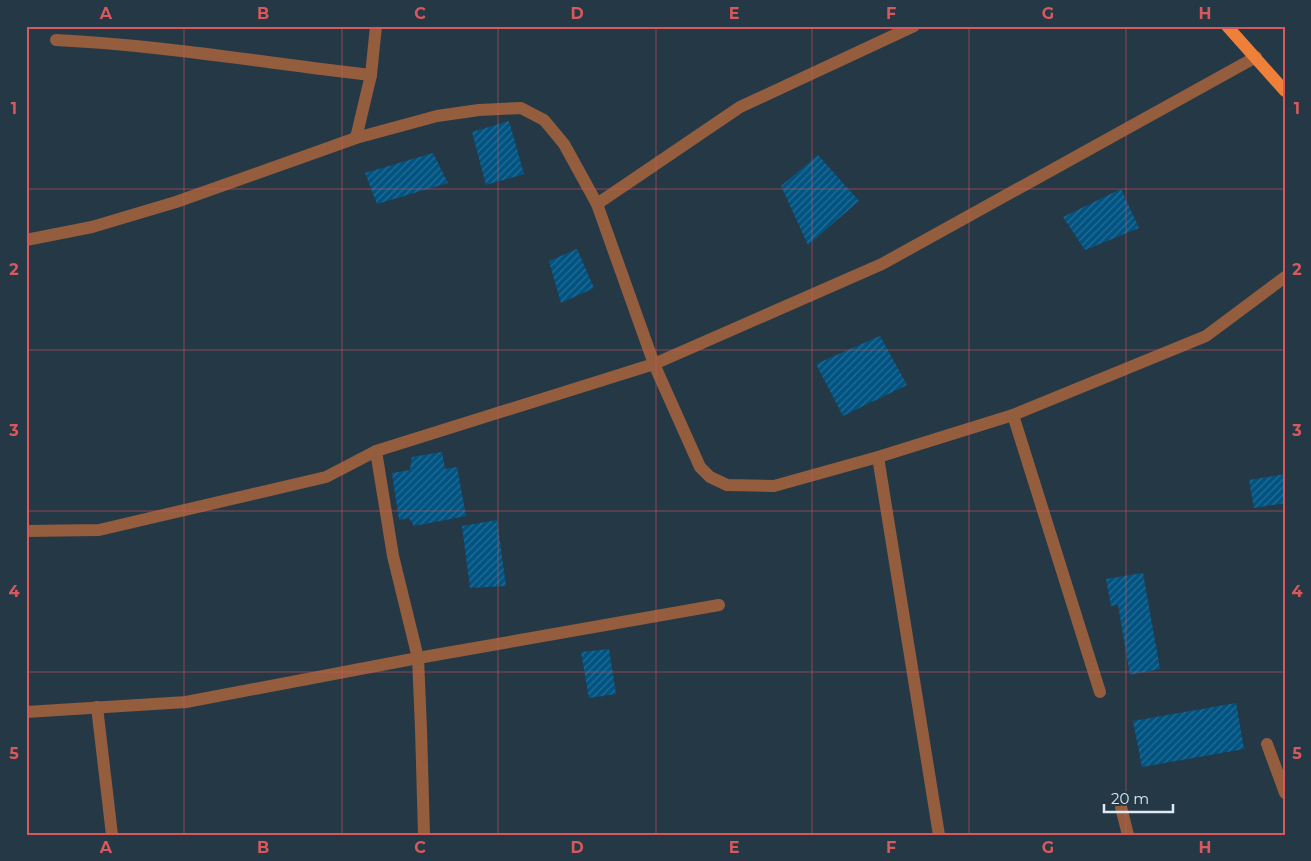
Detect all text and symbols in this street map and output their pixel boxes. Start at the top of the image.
text: A [99,4,113,23]
text: B [257,4,269,23]
text: C [414,4,426,23]
text: D [570,4,584,23]
text: E [729,4,739,23]
text: F [886,4,896,23]
text: G [1042,4,1054,23]
text: H [1199,4,1211,23]
text: 1 [11,99,17,118]
text: 1 [1294,99,1300,118]
text: 2 [9,260,19,279]
text: 2 [1292,260,1302,279]
text: 3 [8,421,19,440]
text: 3 [1291,421,1302,440]
text: 4 [8,582,20,601]
text: 4 [1291,582,1303,601]
text: 5 [9,744,19,763]
text: 5 [1292,744,1302,763]
scale bar [1104,781,1172,813]
text: 20 m [1111,789,1149,808]
text: A [99,838,113,857]
text: B [257,838,269,857]
text: C [414,838,426,857]
text: D [570,838,584,857]
text: E [729,838,739,857]
text: F [886,838,896,857]
text: G [1042,838,1054,857]
text: H [1199,838,1211,857]

